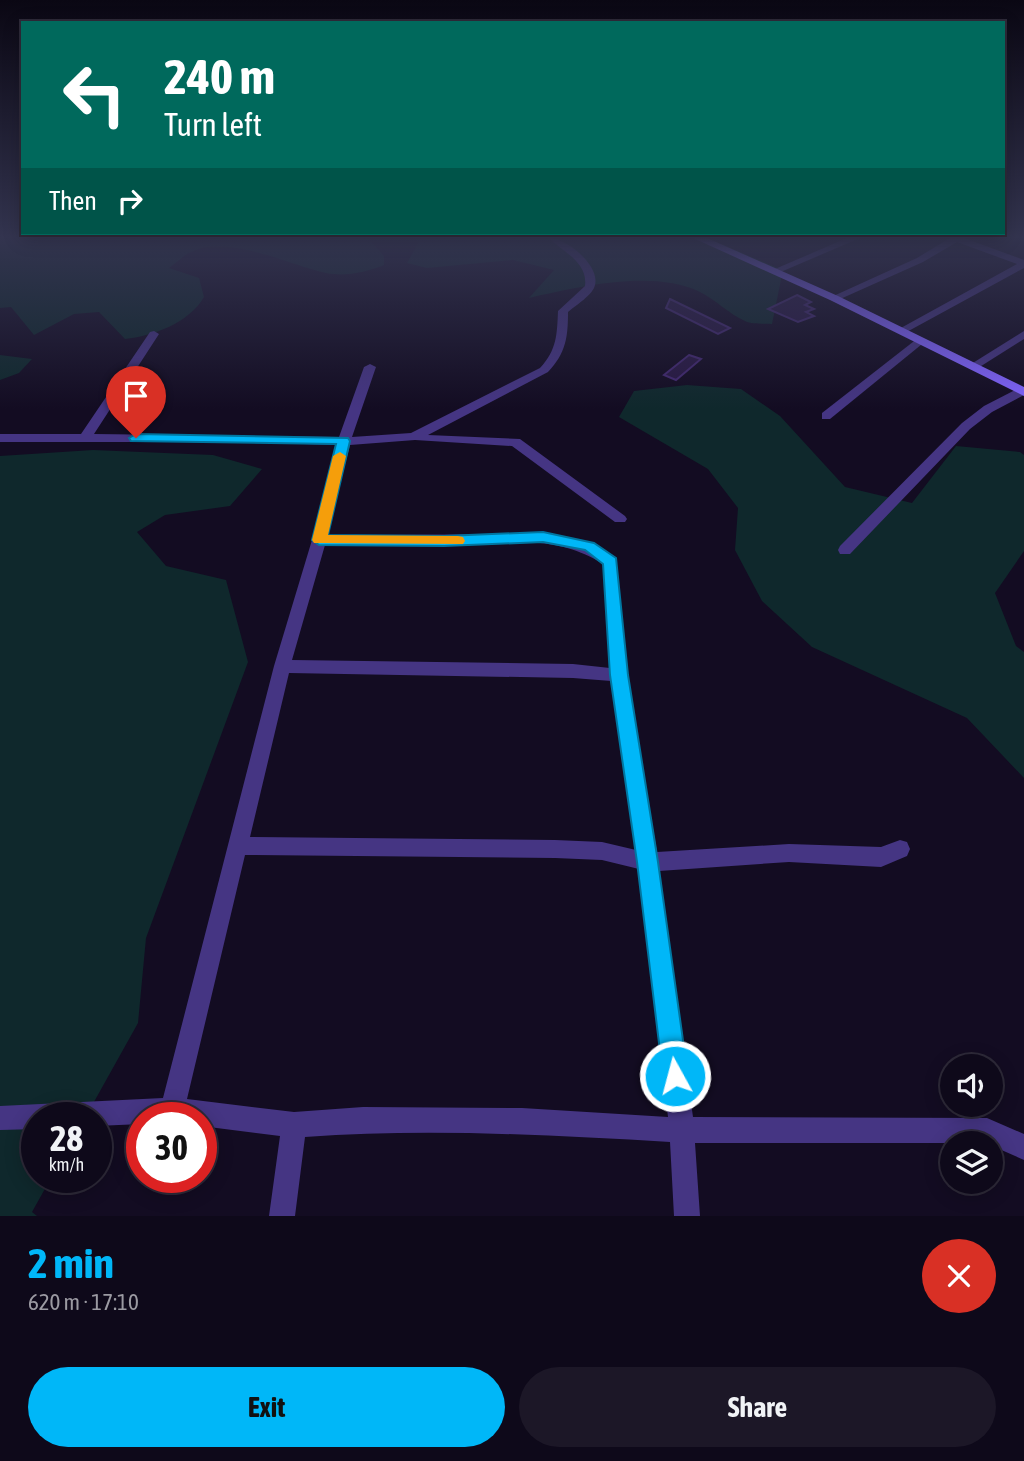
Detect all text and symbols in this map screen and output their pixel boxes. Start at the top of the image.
text: 240 m [164,48,275,104]
icon: left [49,49,140,140]
text: Turn left [164,106,262,143]
icon: right [111,182,149,220]
text: Then [49,186,97,216]
pin [106,366,166,438]
icon: arrive [117,377,155,415]
position arrow [638,1039,712,1113]
map controls [940,1054,1003,1194]
button: sound [940,1054,1003,1117]
speed limit sign: 30 [126,1102,217,1193]
text: 28 [50,1118,83,1158]
button: layers [940,1131,1003,1194]
text: km/h [49,1154,84,1175]
text: 2 min [28,1239,114,1287]
button: close [922,1239,996,1313]
text: 620 m · 17:10 [28,1289,139,1315]
button: Exit [28,1367,505,1447]
button: Share [519,1367,996,1447]

